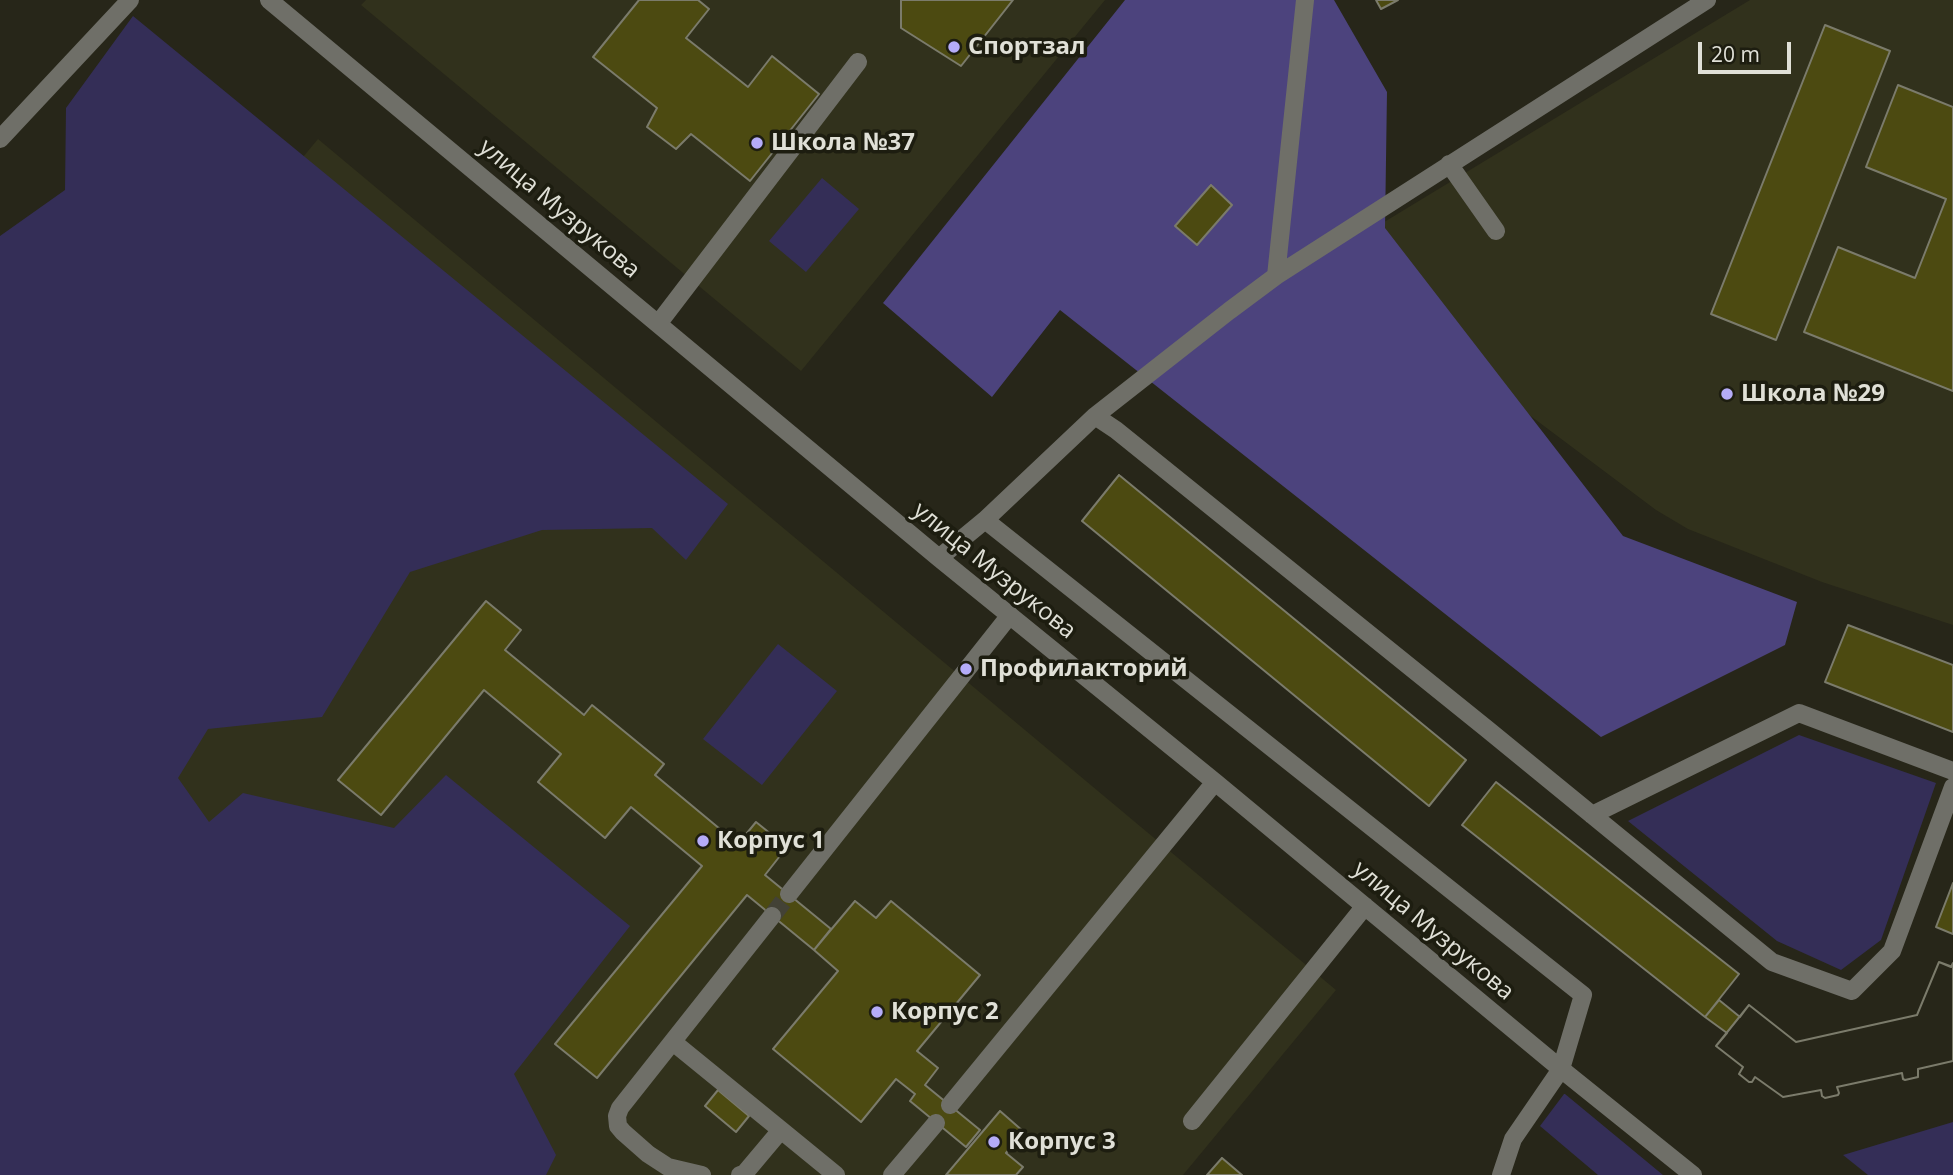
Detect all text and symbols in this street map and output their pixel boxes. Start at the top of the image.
scale bar [1701,28,1794,72]
place label: Спортзал [968,33,1086,61]
marker: Спортзал [946,39,962,55]
text: 20 m [1711,40,1760,68]
place label: Школа №37 [771,129,915,157]
street label: улица Музрукова [473,133,645,285]
marker: Школа №37 [749,135,765,151]
place label: Школа №29 [1741,380,1885,408]
marker: Школа №29 [1719,386,1735,402]
street label: улица Музрукова [907,496,1081,646]
place label: Профилакторий [980,655,1187,683]
marker: Профилакторий [958,661,974,677]
place label: Корпус 1 [717,827,825,855]
marker: Корпус 1 [695,833,711,849]
street label: улица Музрукова [1347,855,1519,1007]
place label: Корпус 2 [891,998,999,1026]
marker: Корпус 2 [869,1004,885,1020]
place label: Корпус 3 [1008,1128,1116,1156]
marker: Корпус 3 [986,1134,1002,1150]

